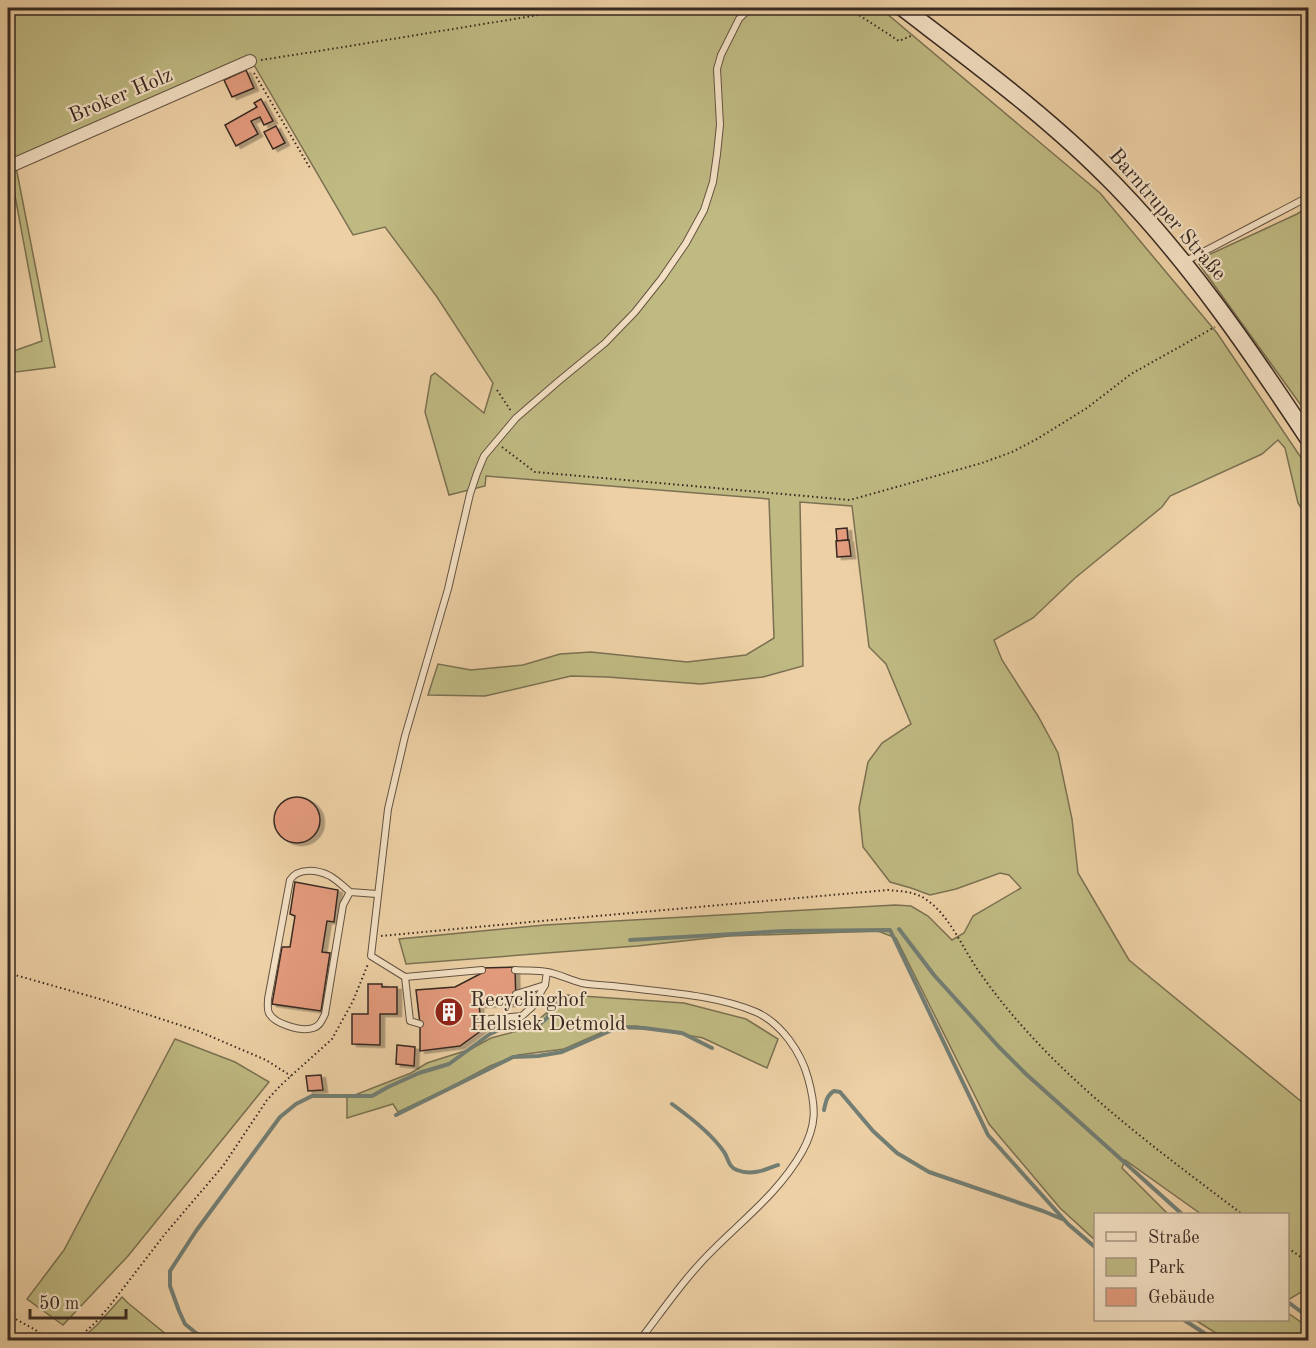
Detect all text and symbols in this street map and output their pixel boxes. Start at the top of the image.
street label: Broker Holz [66,65,176,127]
street label: Barntruper Straße [1104,145,1230,285]
place label: Recyclinghof Hellsiek Detmold [470,990,626,1035]
building icon: Recyclinghof Hellsiek Detmold [433,996,465,1028]
legend [1094,1213,1289,1321]
text: Straße [1148,1229,1199,1247]
text: Park [1148,1259,1185,1277]
scale bar [30,1282,126,1320]
text: Gebäude [1148,1289,1215,1307]
text: 50 m [39,1295,79,1313]

